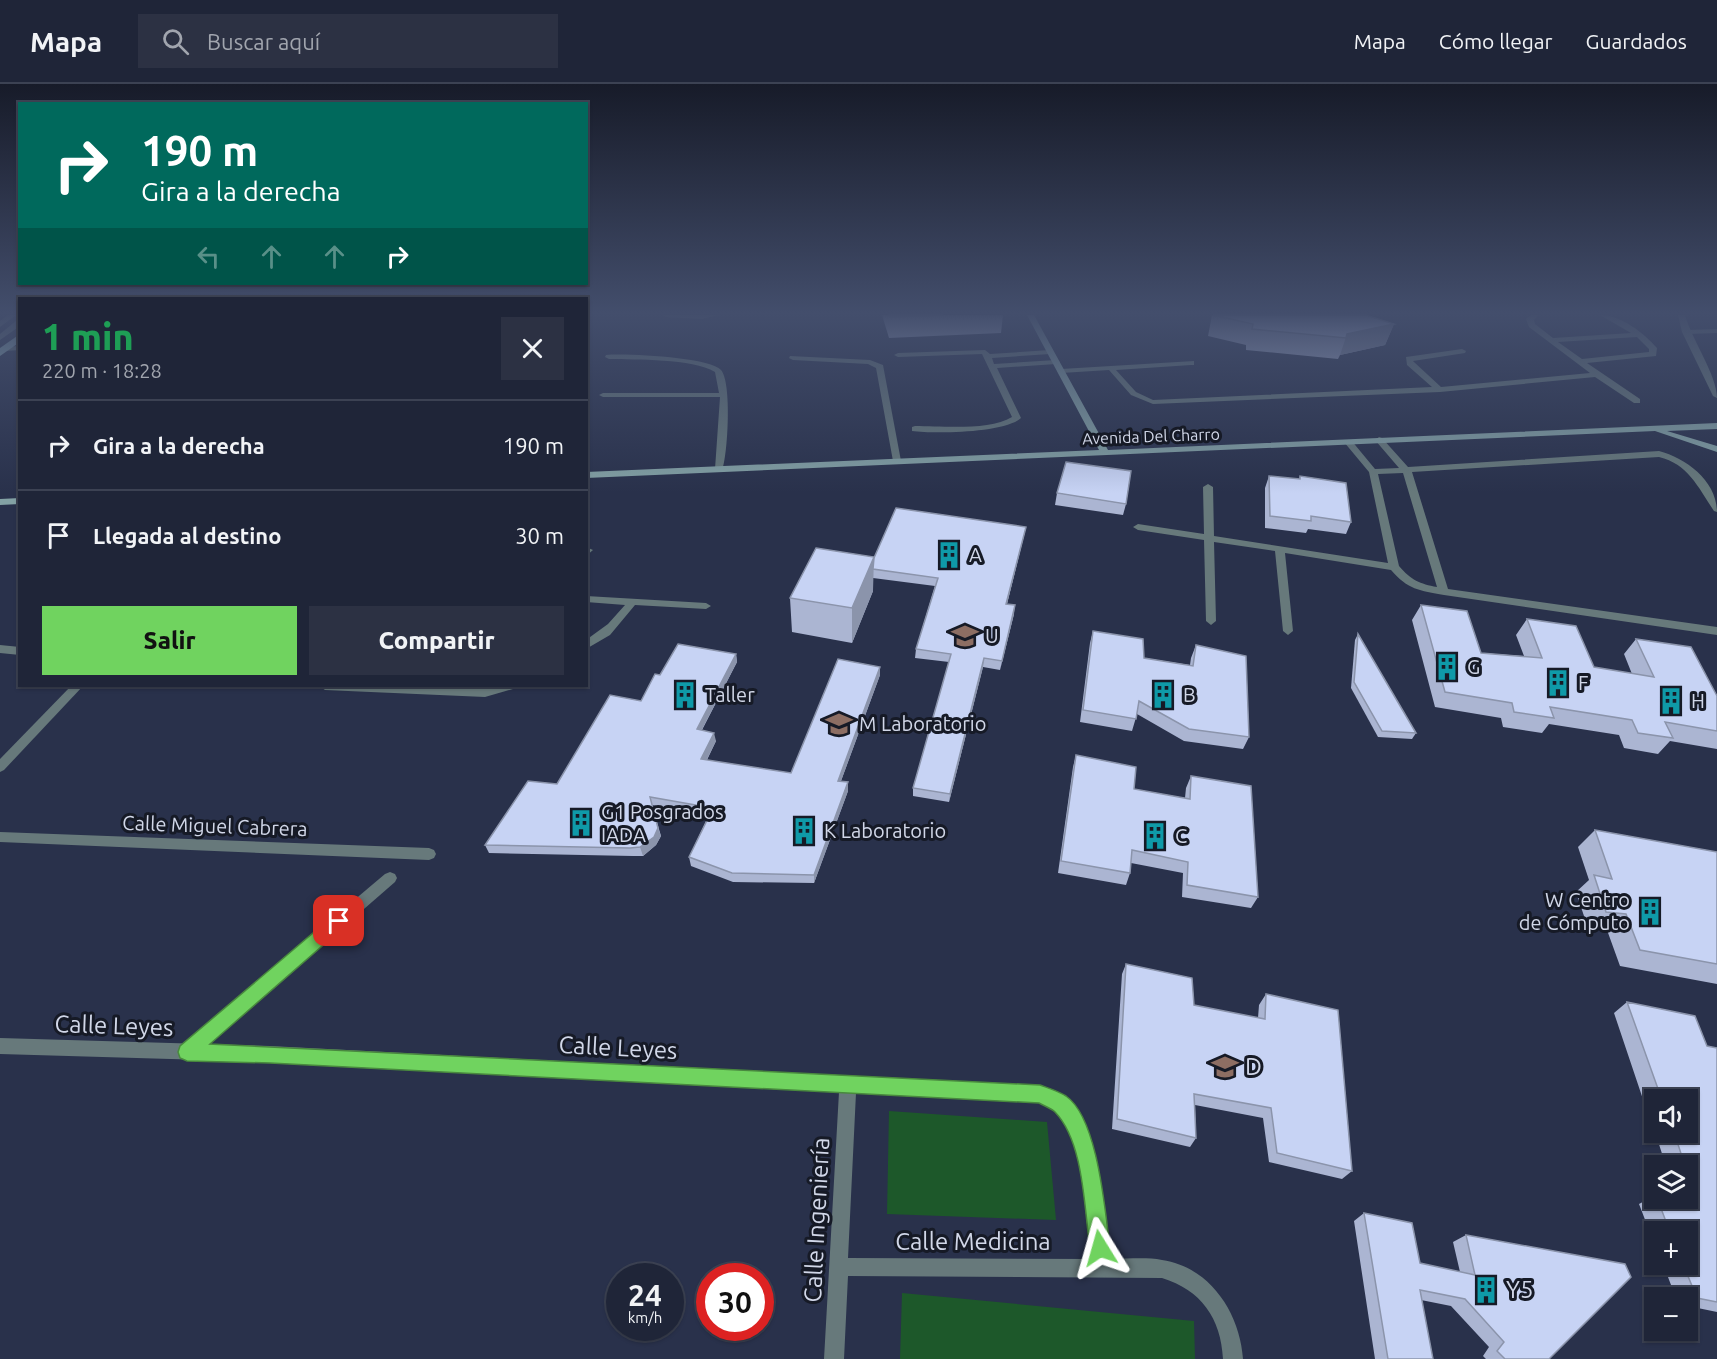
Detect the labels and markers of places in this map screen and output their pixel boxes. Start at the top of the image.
building icon: A [934,540,964,570]
place label: A [969,543,982,566]
school or university icon: U [950,621,980,651]
place label: U [985,624,999,647]
building icon: G [1432,652,1462,682]
place label: G [1467,655,1480,678]
building icon: F [1543,668,1573,698]
place label: F [1578,671,1589,694]
building icon: Taller [670,680,700,710]
building icon: B [1148,680,1178,710]
place label: Taller [705,683,755,706]
place label: B [1183,683,1196,706]
building icon: H [1656,686,1686,716]
place label: H [1691,689,1705,712]
school or university icon: M Laboratorio [824,709,854,739]
place label: M Laboratorio [859,712,986,735]
place label: G1 Posgrados IADA [601,800,724,846]
building icon: G1 Posgrados IADA [566,808,596,838]
building icon: K Laboratorio [789,816,819,846]
place label: K Laboratorio [824,819,946,842]
building icon: C [1140,821,1170,851]
place label: C [1175,824,1187,847]
place label: W Centro de Cómputo [1519,888,1630,934]
pin [313,895,364,946]
building icon: W Centro de Cómputo [1635,897,1665,927]
school or university icon: D [1210,1052,1240,1082]
place label: D [1245,1053,1262,1080]
building icon: Y5 [1471,1275,1501,1305]
place label: Y5 [1506,1276,1533,1303]

